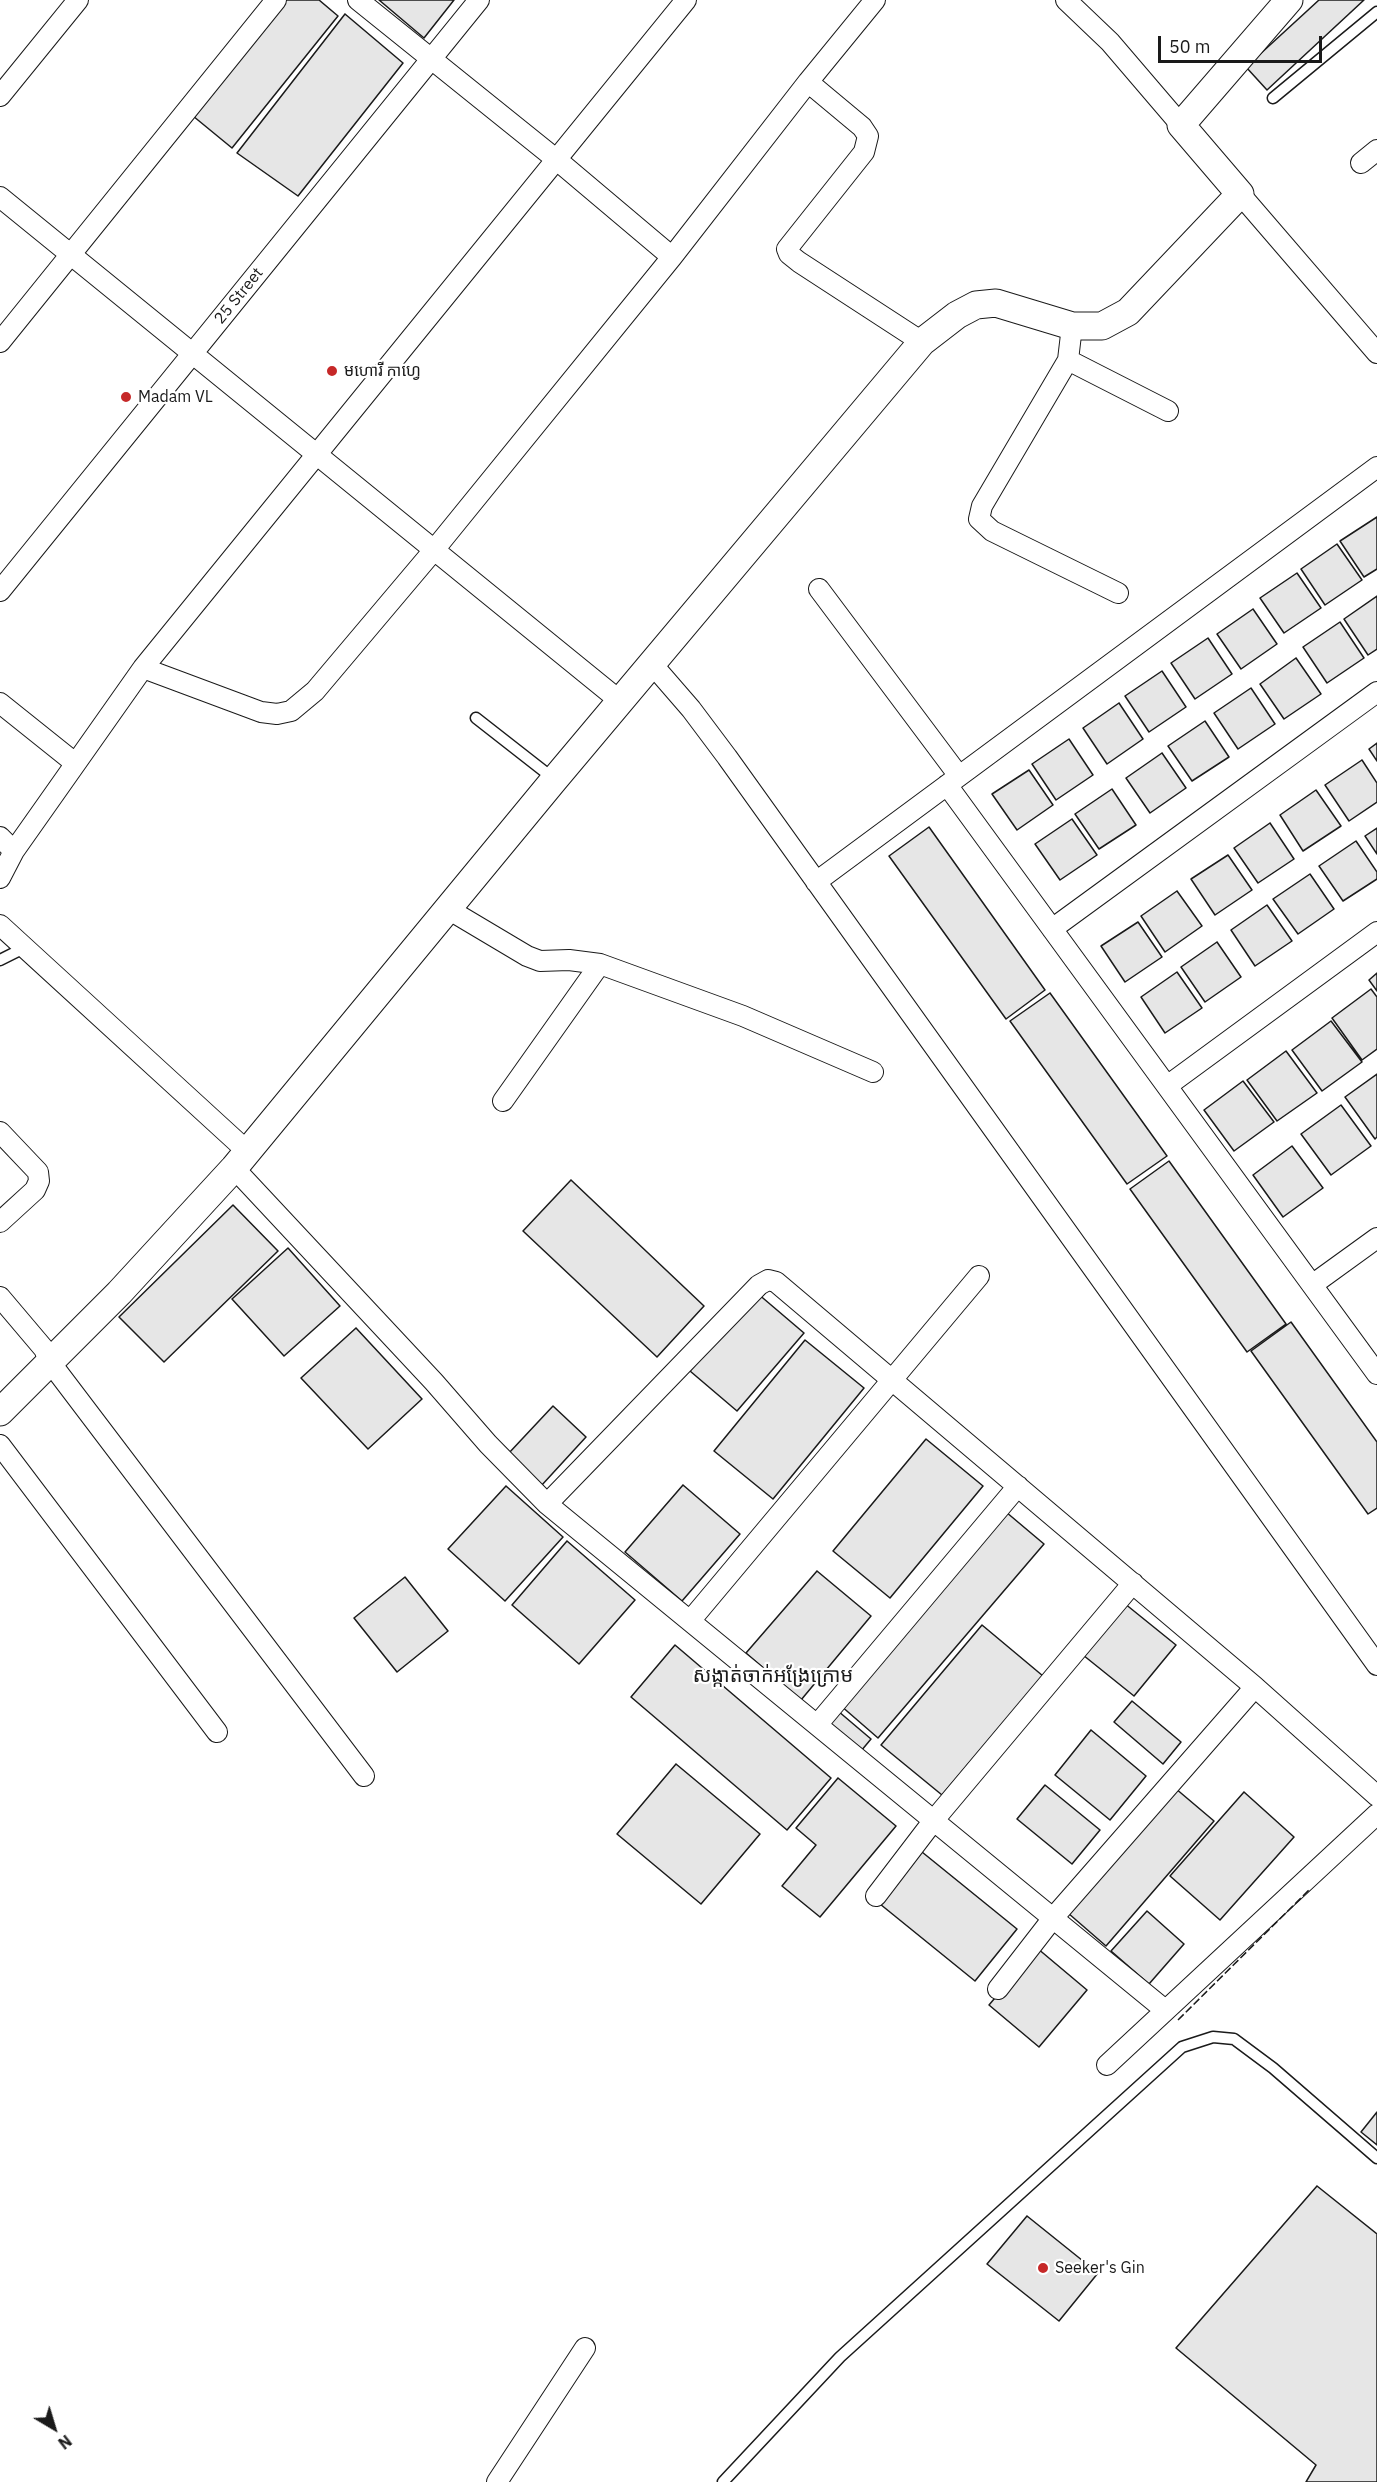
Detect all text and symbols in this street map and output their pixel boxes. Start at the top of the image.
scale bar [1161,24,1324,62]
text: 50 m [1169,35,1211,58]
street label: 25 Street [210,264,268,328]
place label: មហោរី កាហ្វេ [344,361,421,381]
marker: មហោរី កាហ្វេ [325,364,339,378]
place label: Madam VL [138,387,213,407]
marker: Madam VL [119,390,133,404]
district label: សង្កាត់ចាក់អង្រែក្រោម [693,1664,853,1688]
place label: Seeker's Gin [1055,2258,1145,2278]
marker: Seeker's Gin [1036,2261,1050,2275]
north arrow [24,2398,84,2458]
text: N [54,2431,76,2454]

